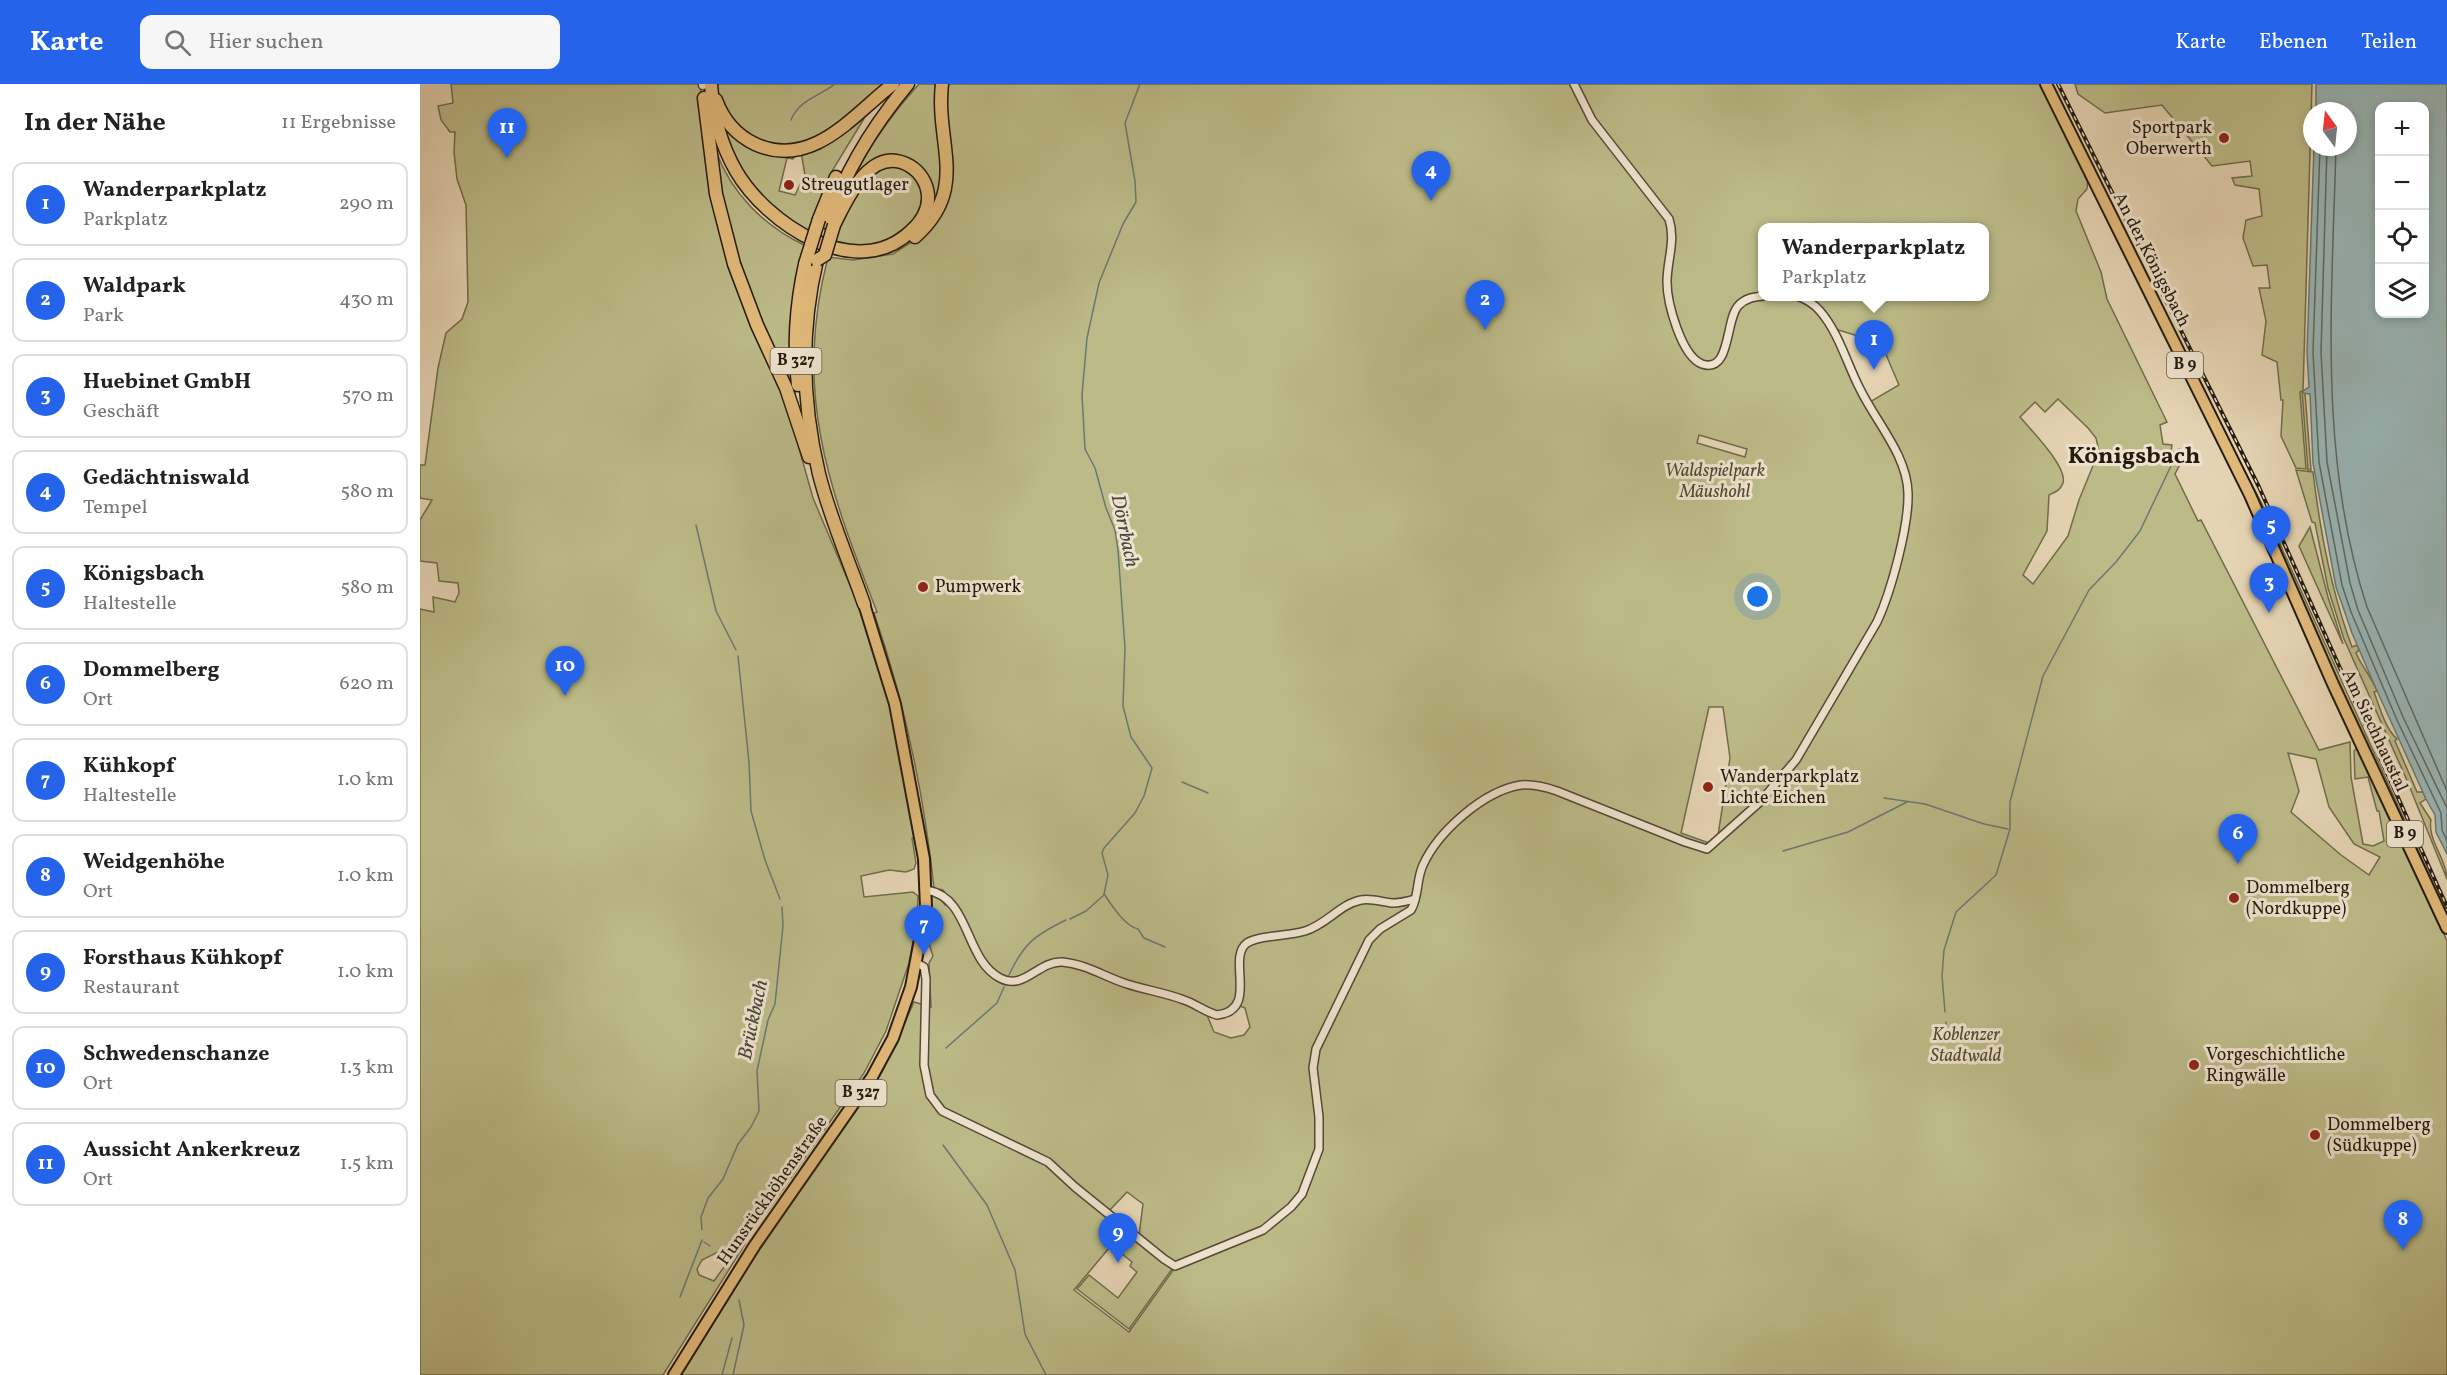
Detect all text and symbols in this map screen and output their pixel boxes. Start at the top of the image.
search box [140,15,560,69]
text: Karte [30,23,104,62]
icon: search [161,26,194,59]
text: Hier suchen [209,27,324,58]
text: Karte [2175,28,2226,57]
text: Ebenen [2259,28,2328,57]
text: Teilen [2361,28,2417,57]
north arrow [2303,102,2357,156]
map controls [2375,102,2429,318]
button: + [2375,102,2429,156]
text: In der Nähe [24,105,166,141]
text: 11 Ergebnisse [281,109,396,137]
pin: 11 [488,109,526,158]
place label: Sportpark Oberwerth [2126,116,2212,162]
marker: Sportpark Oberwerth [2217,131,2231,145]
pin: 4 [1412,152,1450,201]
button: − [2375,156,2429,210]
place label: Streugutlager [801,173,909,198]
text: Wanderparkplatz [83,175,267,206]
marker: Streugutlager [782,178,796,192]
street label: An der Königsbach [2106,188,2196,332]
text: 1 [41,190,50,218]
text: 290 m [339,190,394,218]
text: Parkplatz [83,206,168,234]
button: locate [2375,210,2429,264]
popup [1758,223,1989,301]
text: Wanderparkplatz [1782,233,1965,264]
text: Parkplatz [1782,264,1867,292]
button: layers [2375,264,2429,318]
text: Waldpark [83,271,186,302]
pin: 2 [1466,280,1504,330]
text: 2 [40,286,51,314]
text: 430 m [339,286,394,314]
text: Park [83,302,124,330]
pin: 1 [1854,320,1894,370]
road number: B 327 [770,348,821,374]
road number: B 9 [2167,352,2203,378]
text: Huebinet GmbH [83,367,251,398]
text: 3 [40,382,51,410]
text: 570 m [342,382,394,410]
text: Geschäft [83,398,160,426]
district label: Königsbach [2068,440,2200,474]
park label: Waldspielpark Mäushohl [1665,459,1765,505]
text: Gedächtniswald [83,463,250,494]
text: 4 [39,478,52,506]
text: 580 m [341,478,394,506]
water label: Dörrbach [1103,492,1145,570]
text: Tempel [83,494,147,522]
pin: 5 [2252,506,2290,556]
text: Königsbach [83,559,205,590]
pin: 3 [2250,564,2288,613]
text: 5 [41,574,50,602]
text: 580 m [341,574,394,602]
place label: Pumpwerk [935,575,1021,600]
marker: Pumpwerk [916,580,930,594]
your location [1743,582,1772,611]
text: Haltestelle [83,590,177,618]
pin: 10 [546,646,584,696]
text: Dommelberg [83,655,220,686]
street label: Am Siechhaustal [2335,666,2413,796]
text: 6 [40,670,51,698]
text: 620 m [340,670,394,698]
text: Ort [83,686,113,714]
text: Kühkopf [83,751,175,782]
place label: Wanderparkplatz Lichte Eichen [1720,765,1859,811]
text: 7 [41,766,50,794]
text: 1.0 km [337,766,394,794]
marker: Wanderparkplatz Lichte Eichen [1701,780,1715,794]
text: Haltestelle [83,782,177,810]
pin: 6 [2218,814,2258,864]
road number: B 9 [2387,821,2423,847]
text: Weidgenhöhe [83,847,225,878]
text: 8 [40,862,51,890]
text: 1.0 km [337,862,394,890]
place label: Dommelberg (Nordkuppe) [2246,876,2350,922]
text: Ort [83,878,113,906]
marker: Dommelberg (Nordkuppe) [2227,891,2241,905]
pin: 7 [904,906,944,955]
text: Forsthaus Kühkopf [83,943,282,974]
text: 9 [40,958,51,986]
text: 1.0 km [337,958,394,986]
text: Restaurant [83,974,180,1002]
water label: Brückbach [732,977,776,1063]
park label: Koblenzer Stadtwald [1930,1023,2002,1069]
text: Schwedenschanze [83,1039,269,1070]
place label: Vorgeschichtliche Ringwälle [2206,1043,2345,1089]
text: 10 [35,1054,56,1082]
text: 1.3 km [339,1054,394,1082]
marker: Vorgeschichtliche Ringwälle [2187,1058,2201,1072]
text: Ort [83,1070,113,1098]
road number: B 327 [836,1080,886,1106]
street label: Hunsrückhöhenstraße [712,1111,834,1271]
place label: Dommelberg (Südkuppe) [2327,1113,2431,1159]
marker: Dommelberg (Südkuppe) [2308,1128,2322,1142]
text: Aussicht Ankerkreuz [83,1135,300,1166]
text: 11 [37,1150,54,1178]
text: 1.5 km [340,1150,394,1178]
text: Ort [83,1166,113,1194]
pin: 8 [2384,1200,2422,1250]
pin: 9 [1098,1214,1138,1263]

